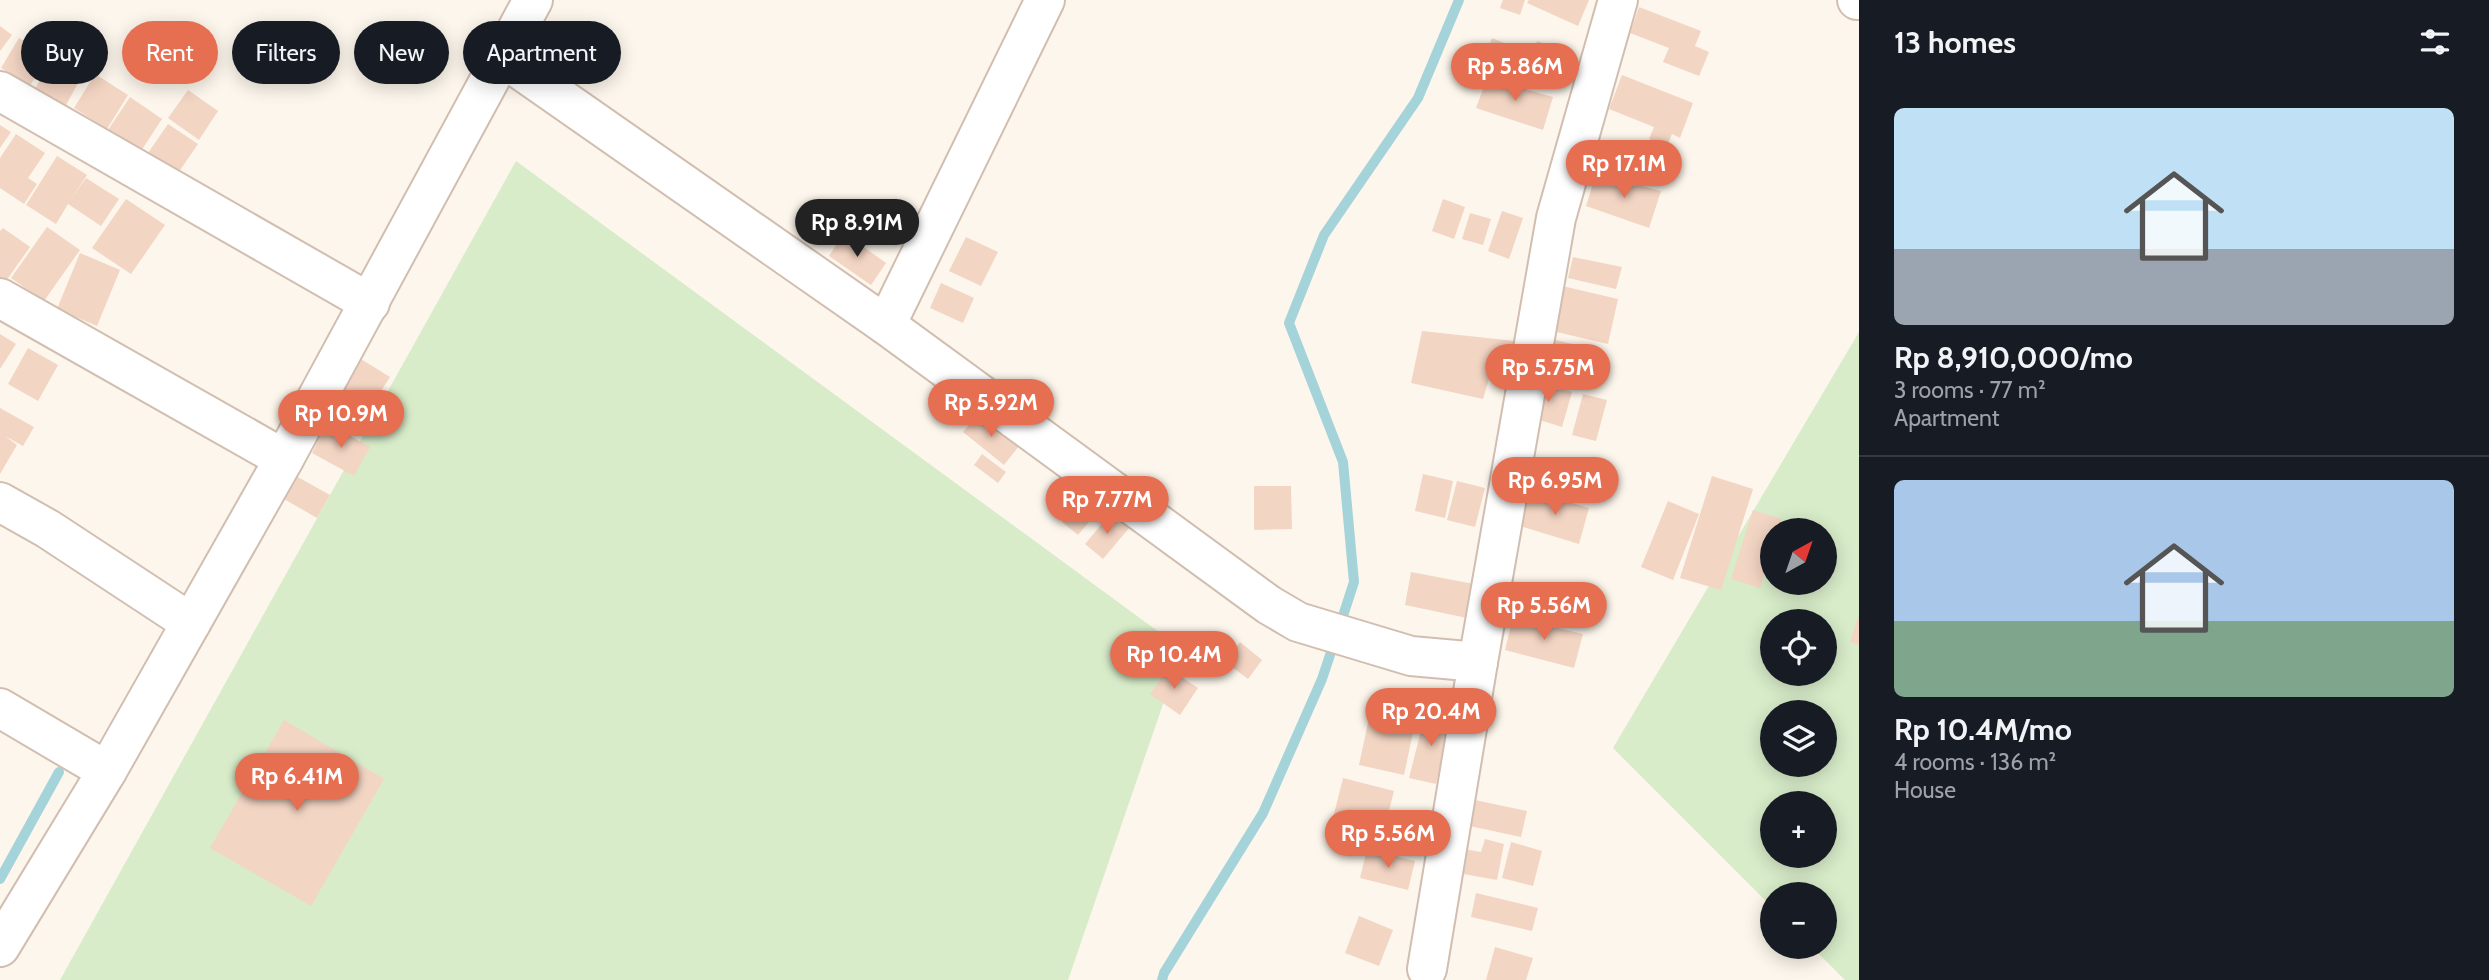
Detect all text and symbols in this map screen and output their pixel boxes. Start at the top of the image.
chip: Buy [21,21,108,84]
chip: Rent [122,21,218,84]
chip: Filters [232,21,340,84]
chip: New [354,21,449,84]
chip: Apartment [463,21,621,84]
icon: filters [2416,23,2454,61]
text: 13 homes [1894,24,2016,61]
pin: Rp 5.86M [1443,43,1587,103]
text: Rp 5.86M [1467,52,1563,80]
pin: Rp 17.1M [1552,140,1696,200]
text: Rp 17.1M [1582,149,1666,177]
icon: home [2111,153,2237,279]
pin: Rp 8.91M [785,200,929,259]
text: Rp 8.91M [811,208,903,236]
text: Rp 8,910,000/mo [1894,339,2133,376]
pin: Rp 5.75M [1476,344,1620,404]
text: Rp 5.75M [1501,353,1595,381]
text: 3 rooms · 77 m² [1894,376,2046,404]
pin: Rp 5.92M [919,380,1063,439]
text: Rp 5.92M [944,388,1038,416]
pin: Rp 10.9M [269,391,413,450]
text: Rp 10.9M [294,399,388,427]
text: Apartment [1894,404,1999,432]
pin: Rp 6.95M [1483,458,1627,517]
text: Rp 6.95M [1508,466,1602,494]
pin: Rp 7.77M [1035,476,1179,536]
text: Rp 7.77M [1062,485,1152,513]
north arrow [1760,518,1838,595]
map controls [1760,518,1837,959]
icon: home [2111,525,2237,651]
pin: Rp 5.56M [1472,582,1616,642]
text: Rp 5.56M [1497,591,1591,619]
button: locate [1760,609,1837,686]
pin: Rp 10.4M [1102,632,1246,691]
text: Rp 10.4M [1126,640,1222,668]
pin: Rp 20.4M [1359,688,1503,748]
text: Rp 20.4M [1381,697,1481,725]
button: layers [1760,700,1837,777]
text: Rp 10.4M/mo [1894,711,2072,748]
text: 4 rooms · 136 m² [1894,748,2056,776]
pin: Rp 6.41M [225,754,369,813]
text: Rp 6.41M [251,762,343,790]
text: House [1894,776,1956,804]
button: + [1760,791,1837,868]
pin: Rp 5.56M [1316,810,1460,870]
text: Rp 5.56M [1341,819,1435,847]
button: − [1760,882,1837,959]

